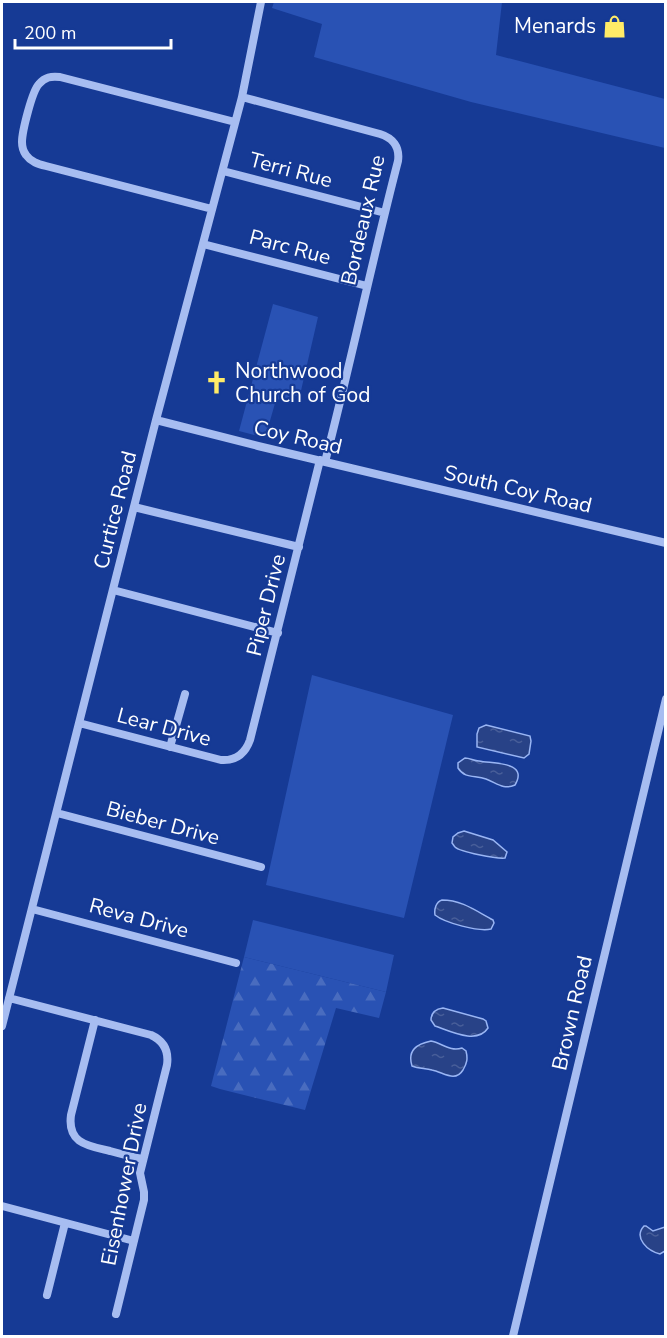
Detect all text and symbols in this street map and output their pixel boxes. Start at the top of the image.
scale bar [15,12,171,50]
place label: Menards [514,12,596,40]
shop icon: Menards [601,13,627,39]
text: 200 m [24,21,76,45]
street label: Terri Rue [247,146,335,194]
street label: Bordeaux Rue [334,152,392,288]
street label: Parc Rue [246,223,334,271]
place label: Northwood Church of God [235,357,370,409]
church icon: Northwood Church of God [204,370,230,396]
street label: Coy Road [251,413,345,461]
street label: Curtice Road [87,448,143,572]
street label: South Coy Road [441,458,595,520]
street label: Piper Drive [240,551,292,659]
street label: Lear Drive [114,701,214,753]
street label: Bieber Drive [103,794,223,852]
street label: Reva Drive [86,891,192,945]
street label: Brown Road [545,953,599,1073]
street label: Eisenhower Drive [94,1100,154,1268]

